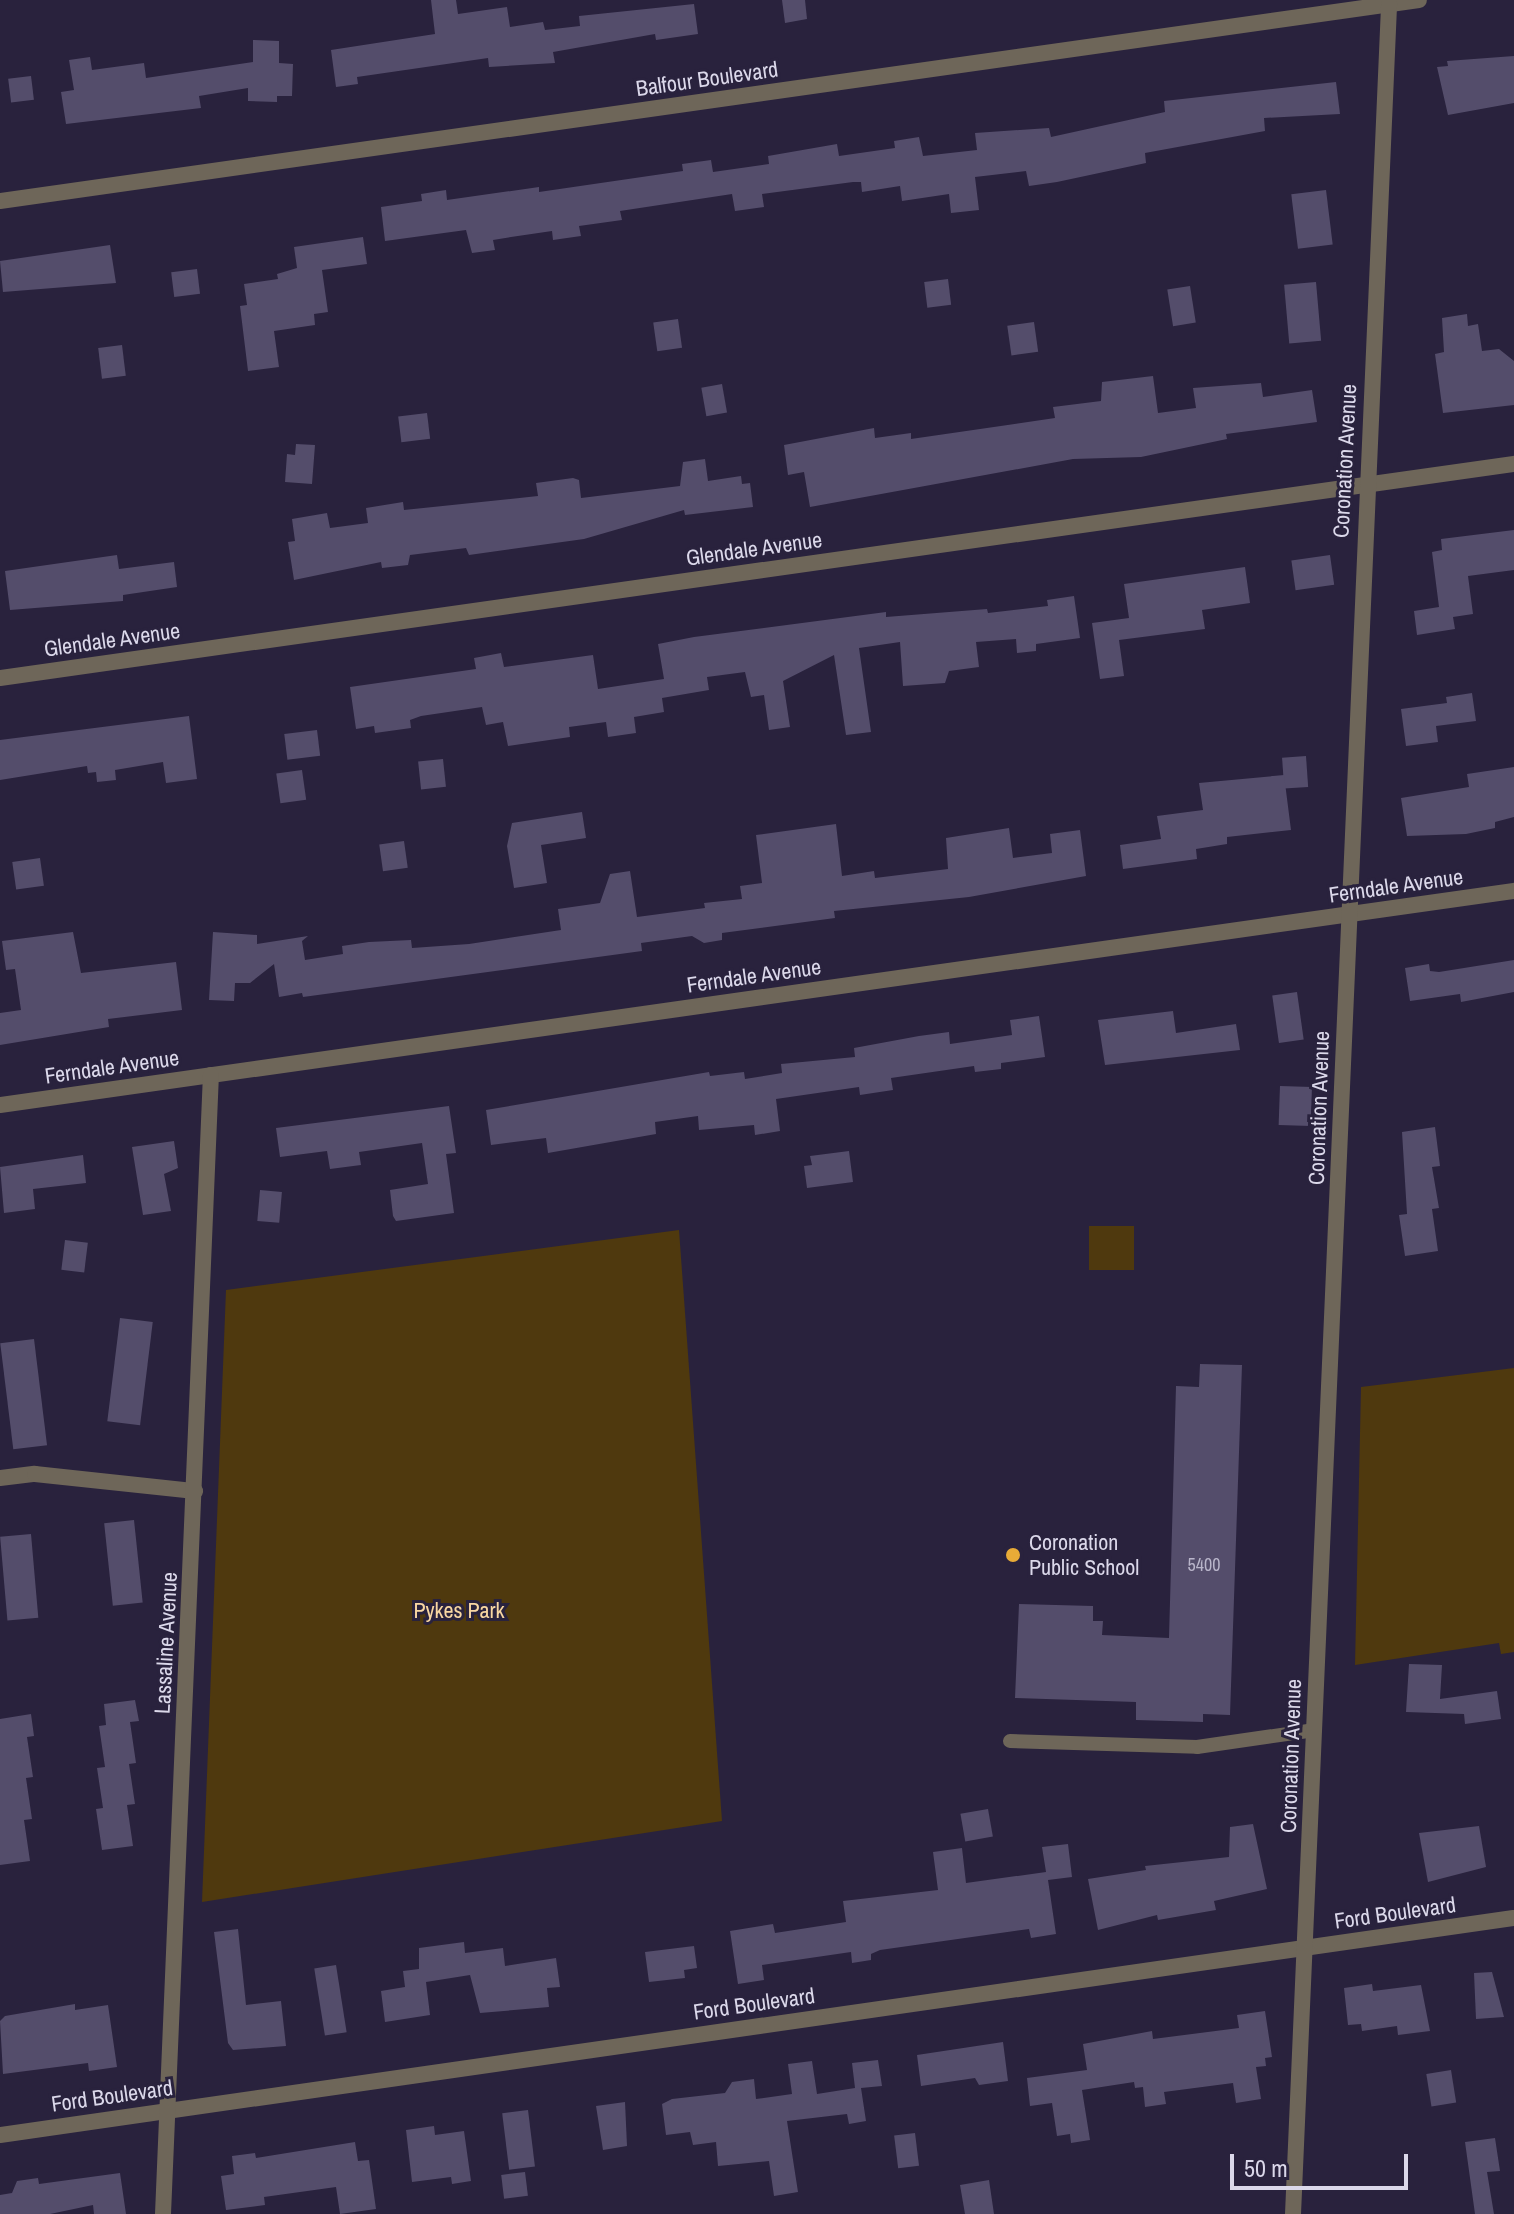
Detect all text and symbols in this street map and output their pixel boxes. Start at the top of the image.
street label: Balfour Boulevard [634,56,780,102]
street label: Coronation Avenue [1328,383,1362,539]
street label: Glendale Avenue [684,526,824,572]
street label: Glendale Avenue [42,617,182,663]
street label: Ferndale Avenue [1327,863,1465,909]
street label: Ferndale Avenue [685,953,823,999]
street label: Coronation Avenue [1303,1030,1335,1186]
street label: Ferndale Avenue [43,1044,181,1090]
place label: Coronation Public School [1029,1529,1139,1580]
marker: Coronation Public School [1004,1546,1022,1564]
house number: 5400 [1188,1554,1220,1576]
street label: Lassaline Avenue [149,1571,183,1715]
park label: Pykes Park [413,1598,505,1624]
street label: Coronation Avenue [1275,1678,1307,1834]
street label: Ford Boulevard [1333,1891,1457,1935]
street label: Ford Boulevard [692,1982,816,2026]
street label: Ford Boulevard [50,2074,174,2118]
scale bar [1234,2138,1412,2188]
text: 50 m [1244,2152,1288,2184]

